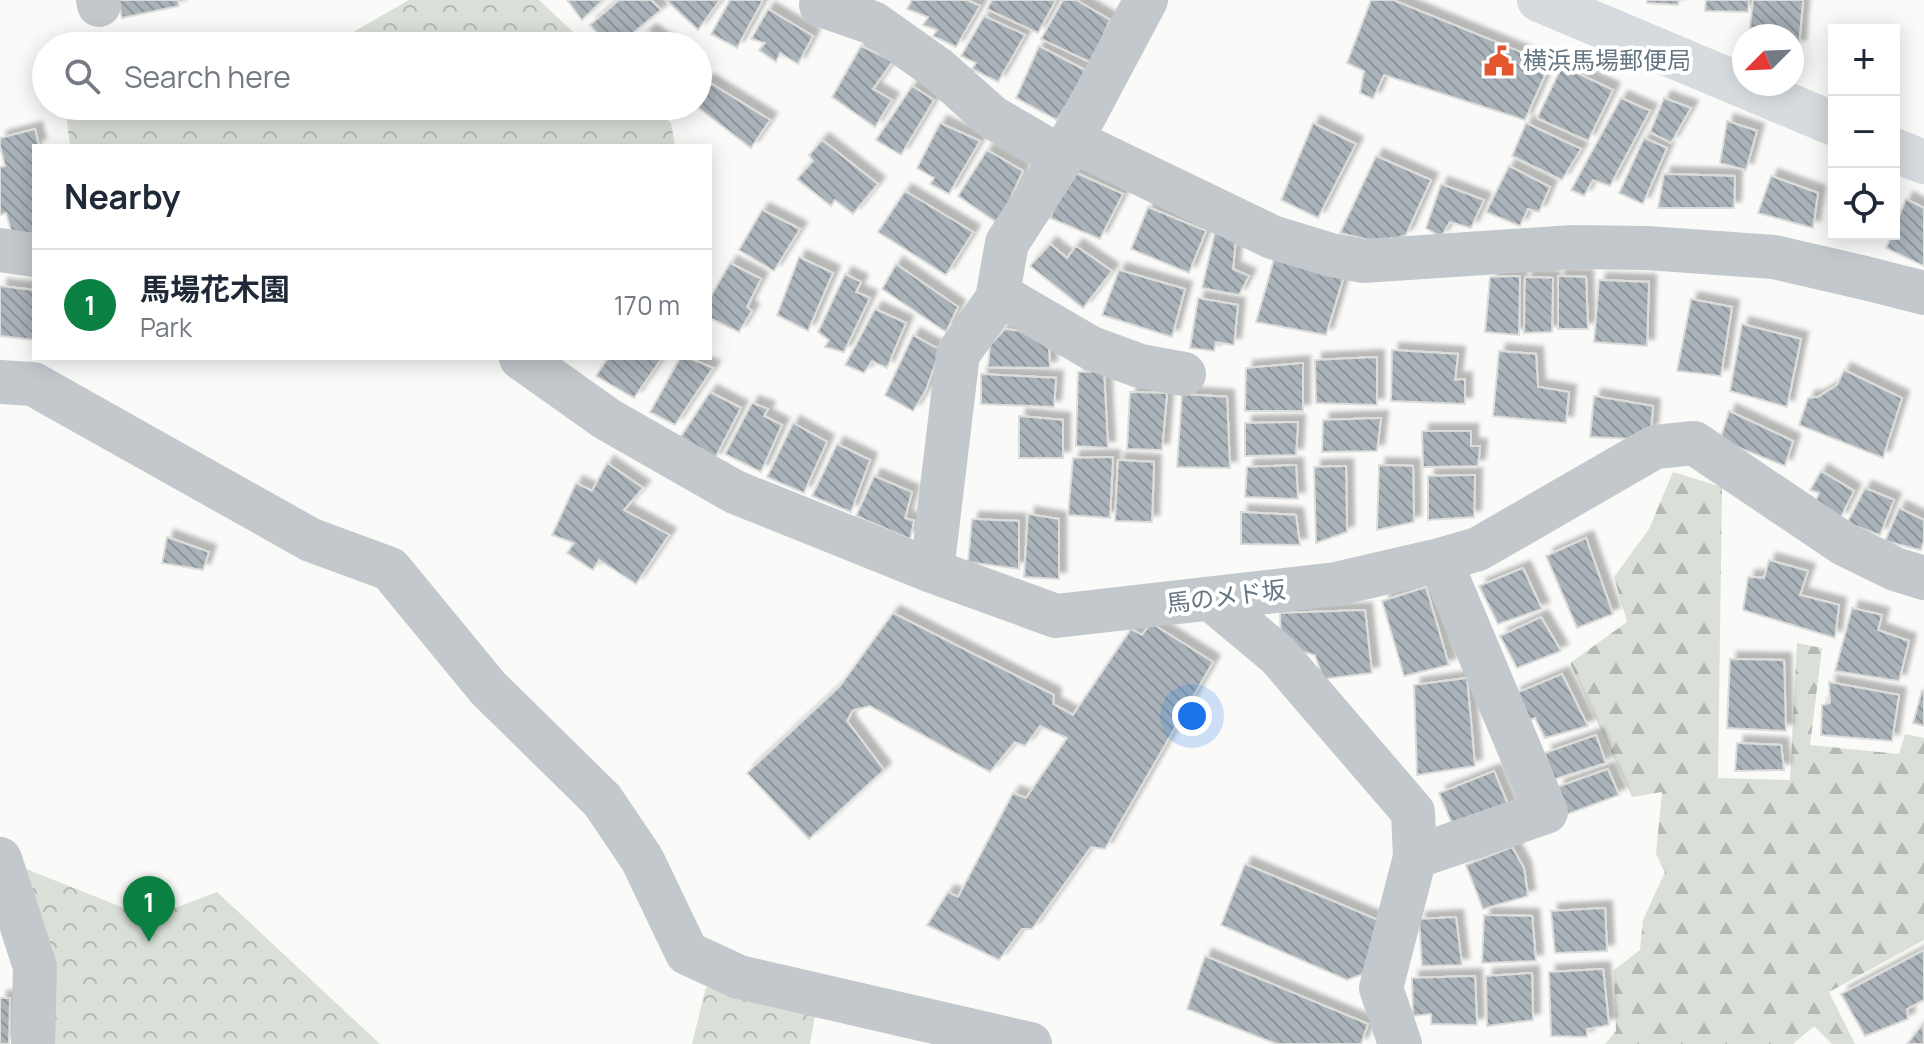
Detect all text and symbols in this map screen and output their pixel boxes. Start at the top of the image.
north arrow [1732,24,1804,96]
map controls [1828,24,1900,240]
button: + [1828,24,1900,96]
search box [32,32,712,120]
place label: 横浜馬場郵便局 [1523,43,1691,76]
public building icon: 横浜馬場郵便局 [1482,44,1516,78]
icon: search [60,54,104,98]
text: Search here [124,56,291,97]
button: − [1828,96,1900,168]
button: locate [1828,168,1900,240]
text: Nearby [64,173,180,219]
text: 馬場花木園 [140,268,290,309]
text: 1 [84,287,96,323]
text: 170 m [614,287,680,323]
text: Park [140,309,192,345]
street label: 馬のメド坂 [1164,572,1287,619]
your location [1172,696,1212,736]
pin: 1 [123,876,175,942]

